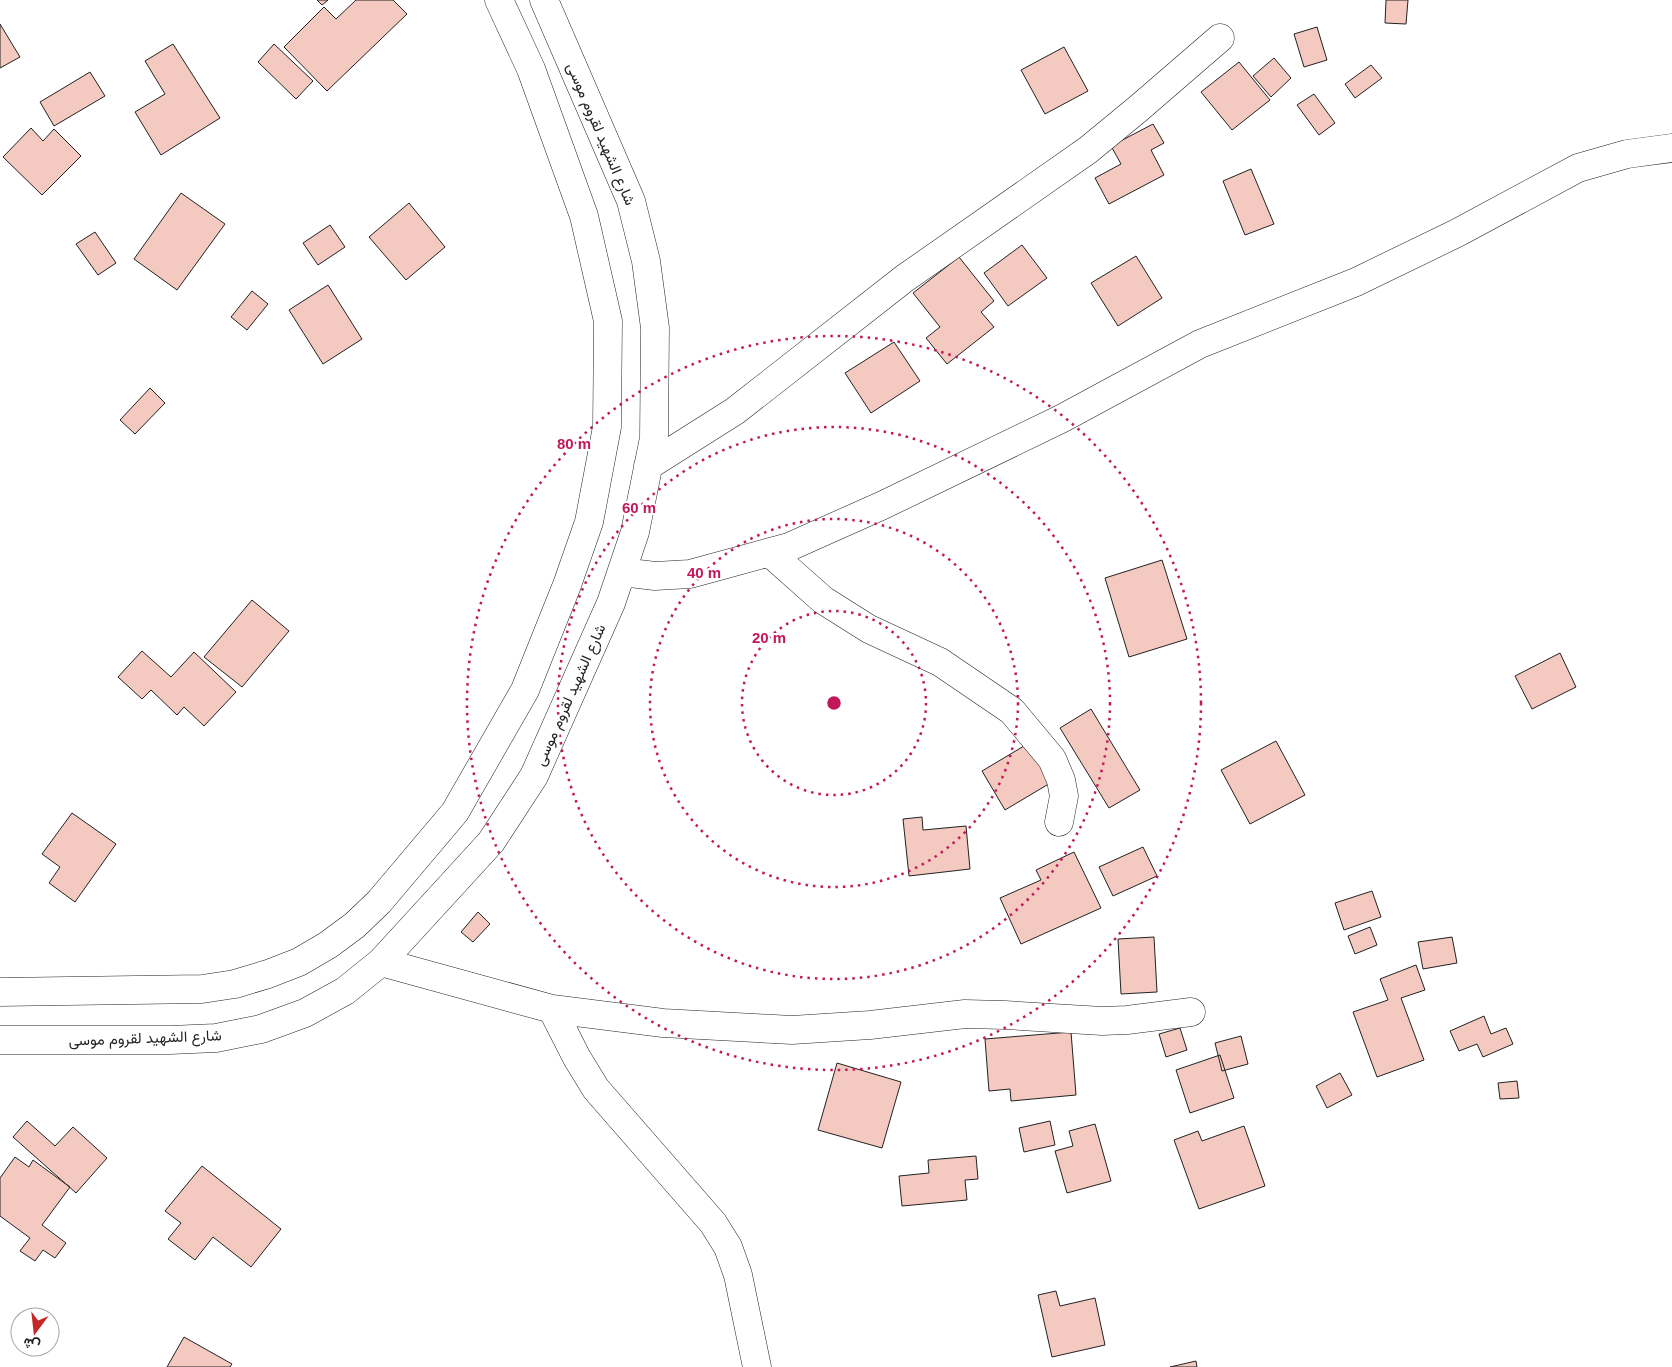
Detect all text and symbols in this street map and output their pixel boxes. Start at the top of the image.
street label: شارع الشهيد لقروم موسى [561,60,639,209]
text: 80 m [557,435,591,452]
text: 60 m [622,499,656,516]
text: 40 m [687,564,721,581]
street label: شارع الشهيد لقروم موسى [531,621,611,769]
text: 20 m [752,629,786,646]
centre of rings [825,694,843,712]
street label: شارع الشهيد لقروم موسى [68,1026,222,1052]
north arrow [10,1307,60,1357]
text: ش [21,1334,42,1354]

